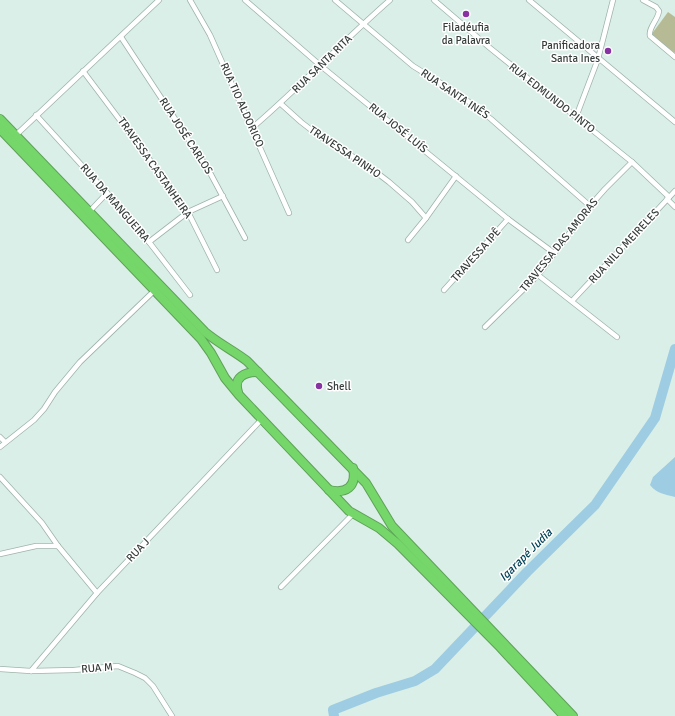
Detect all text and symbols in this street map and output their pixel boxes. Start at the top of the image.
marker: Filadéufia da Palavra [461,9,471,19]
place label: Filadéufia da Palavra [442,21,491,47]
street label: RUA SANTA RITA [289,32,355,96]
place label: Panificadora Santa Ines [541,39,600,65]
marker: Panificadora Santa Ines [603,46,613,56]
street label: RUA EDMUNDO PINTO [506,60,598,136]
street label: RUA TIO ALDORICO [217,61,267,149]
street label: RUA SANTA INÊS [418,65,492,122]
street label: RUA JOSÉ CARLOS [156,95,216,177]
street label: RUA JOSÉ LUÍS [366,100,431,156]
street label: TRAVESSA CASTANHEIRA [115,115,195,221]
street label: TRAVESSA PINHO [307,123,383,181]
street label: RUA DA MANGUEIRA [78,161,153,245]
street label: TRAVESSA DAS AMORAS [517,196,601,294]
street label: RUA NILO MEIRELES [586,206,662,286]
street label: TRAVESSA IPÊ [448,225,504,285]
place label: Shell [327,380,351,393]
marker: Shell [314,381,324,391]
water label: Igarapé Judia [496,525,556,585]
street label: RUA J [124,535,152,565]
street label: RUA M [81,660,113,676]

